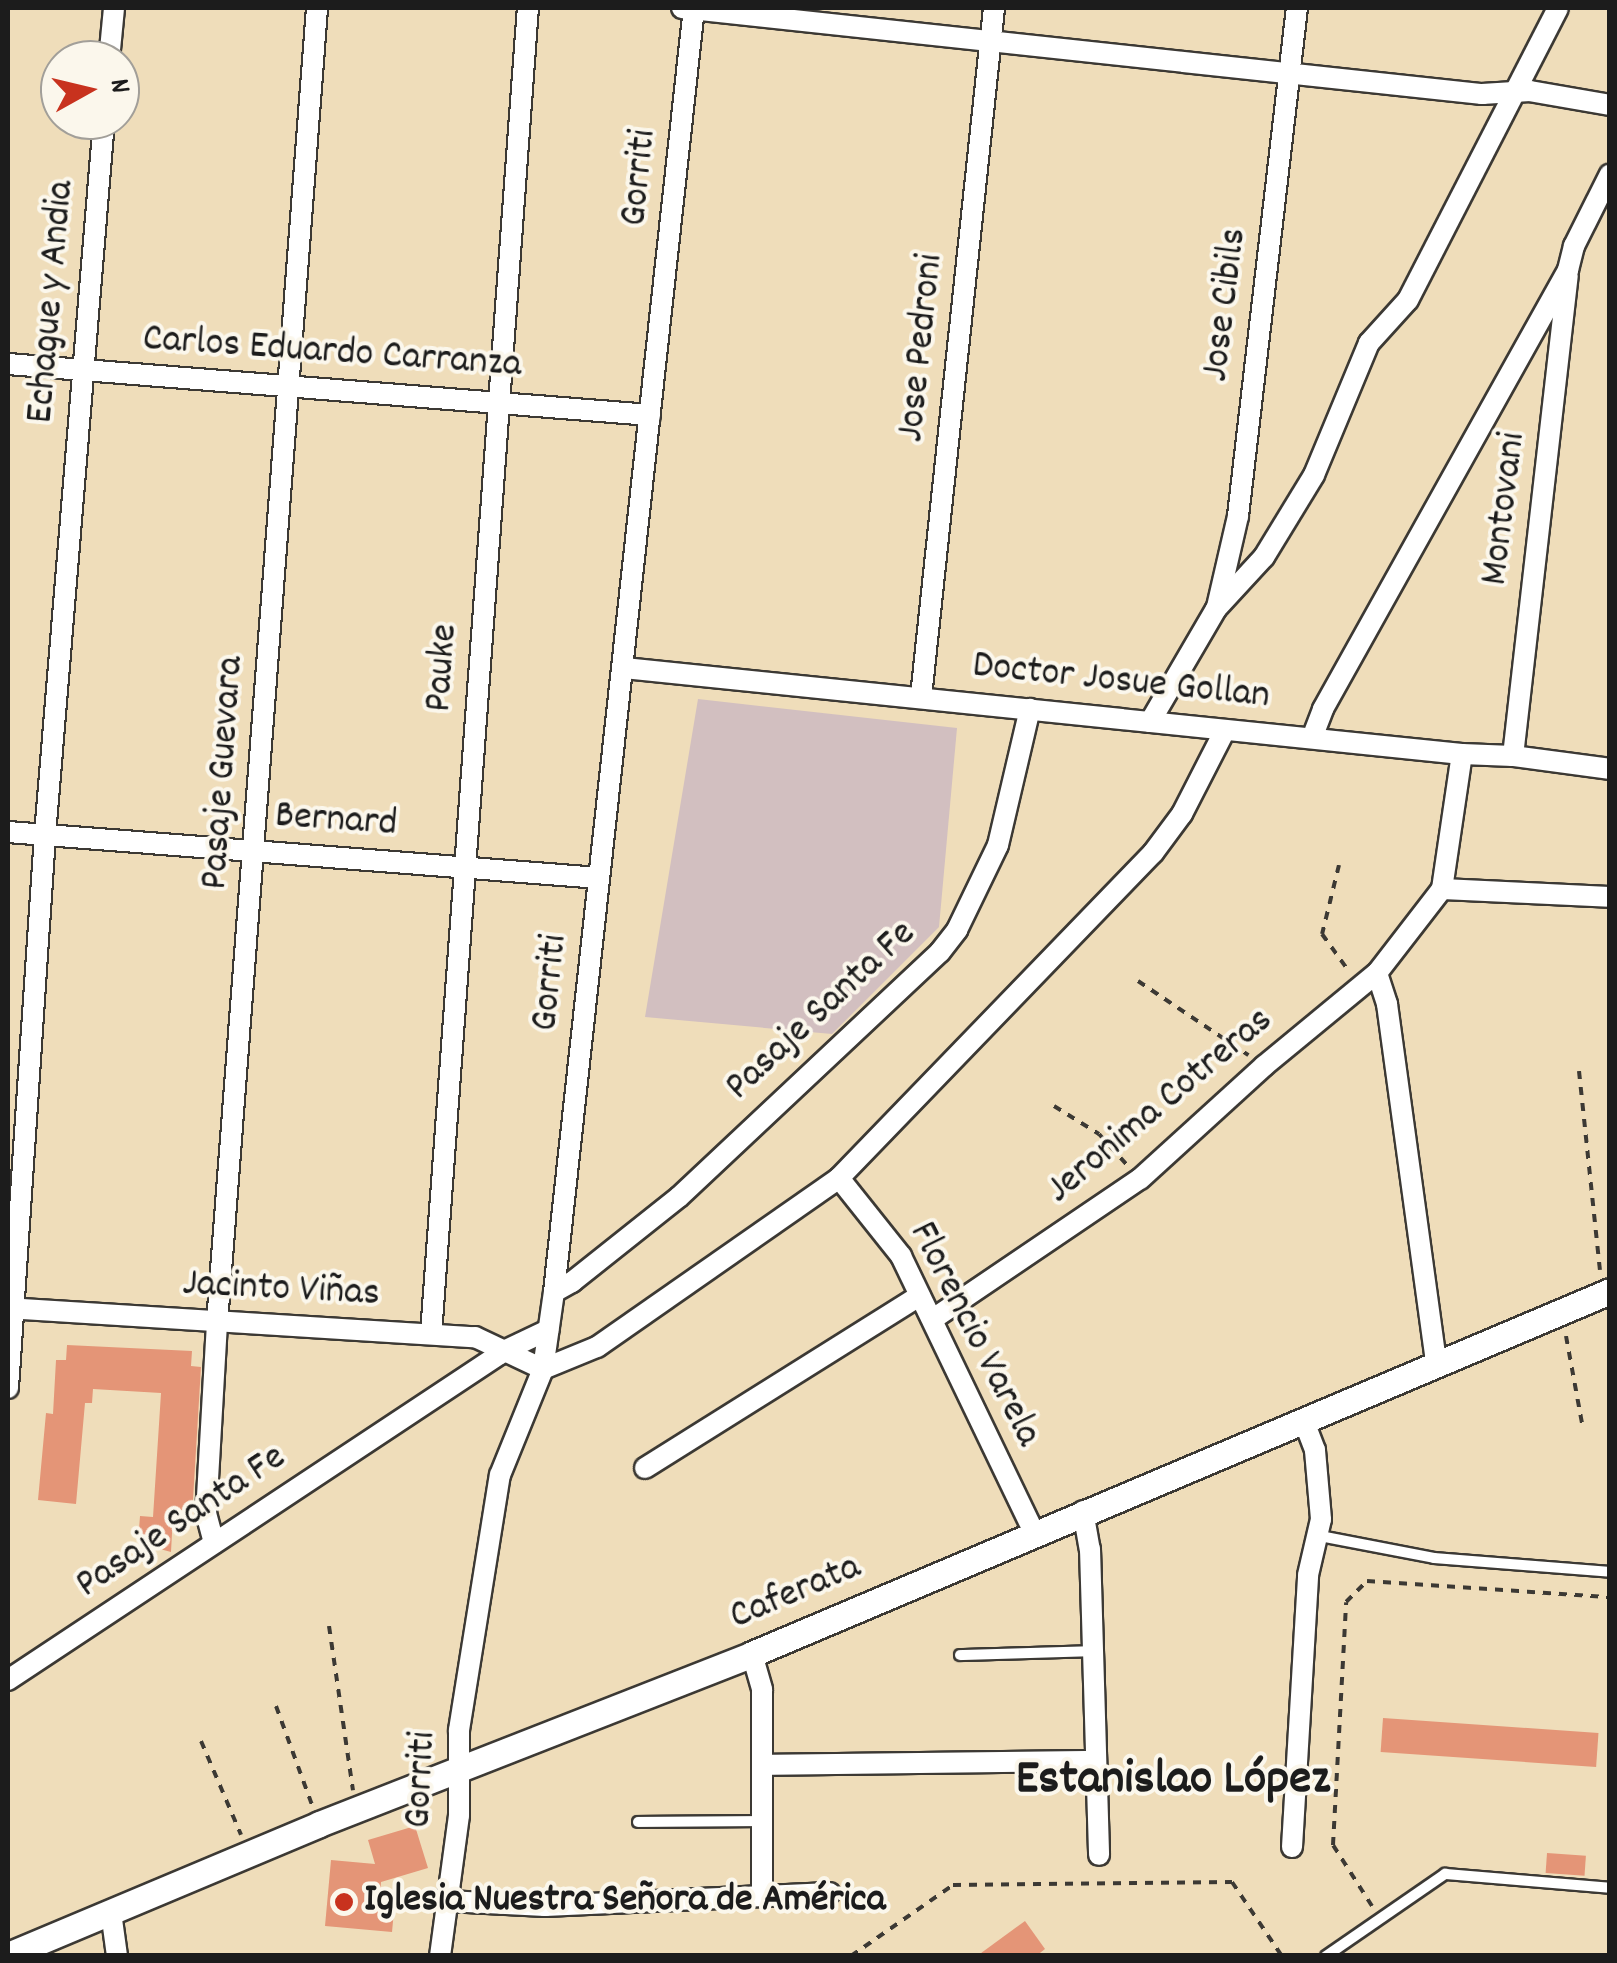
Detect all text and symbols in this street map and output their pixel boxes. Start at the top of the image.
north arrow [40,40,140,140]
text: N [97,76,138,96]
street label: Gorriti [612,127,670,229]
street label: Echague y Andia [18,179,88,425]
street label: Jose Cibils [1194,226,1260,384]
street label: Jose Pedroni [889,252,957,444]
street label: Carlos Eduardo Carranza [141,317,523,391]
street label: Montovani [1473,430,1539,588]
street label: Pauke [417,622,471,714]
street label: Doctor Josue Gollan [970,644,1272,722]
street label: Pasaje Guevara [193,655,257,891]
street label: Bernard [273,794,399,850]
street label: Pasaje Santa Fe [717,912,927,1112]
street label: Gorriti [523,932,581,1034]
street label: Jeronima Cotreras [1038,998,1284,1216]
street label: Florencio Varela [896,1215,1050,1455]
street label: Jacinto Viñas [181,1262,381,1320]
street label: Pasaje Santa Fe [68,1435,296,1611]
street label: Caferata [723,1545,869,1643]
street label: Gorriti [396,1730,450,1830]
district label: Estanislao López [1016,1752,1330,1812]
place label: Iglesia Nuestra Señora de América [364,1878,885,1926]
marker: Iglesia Nuestra Señora de América [333,1891,355,1913]

